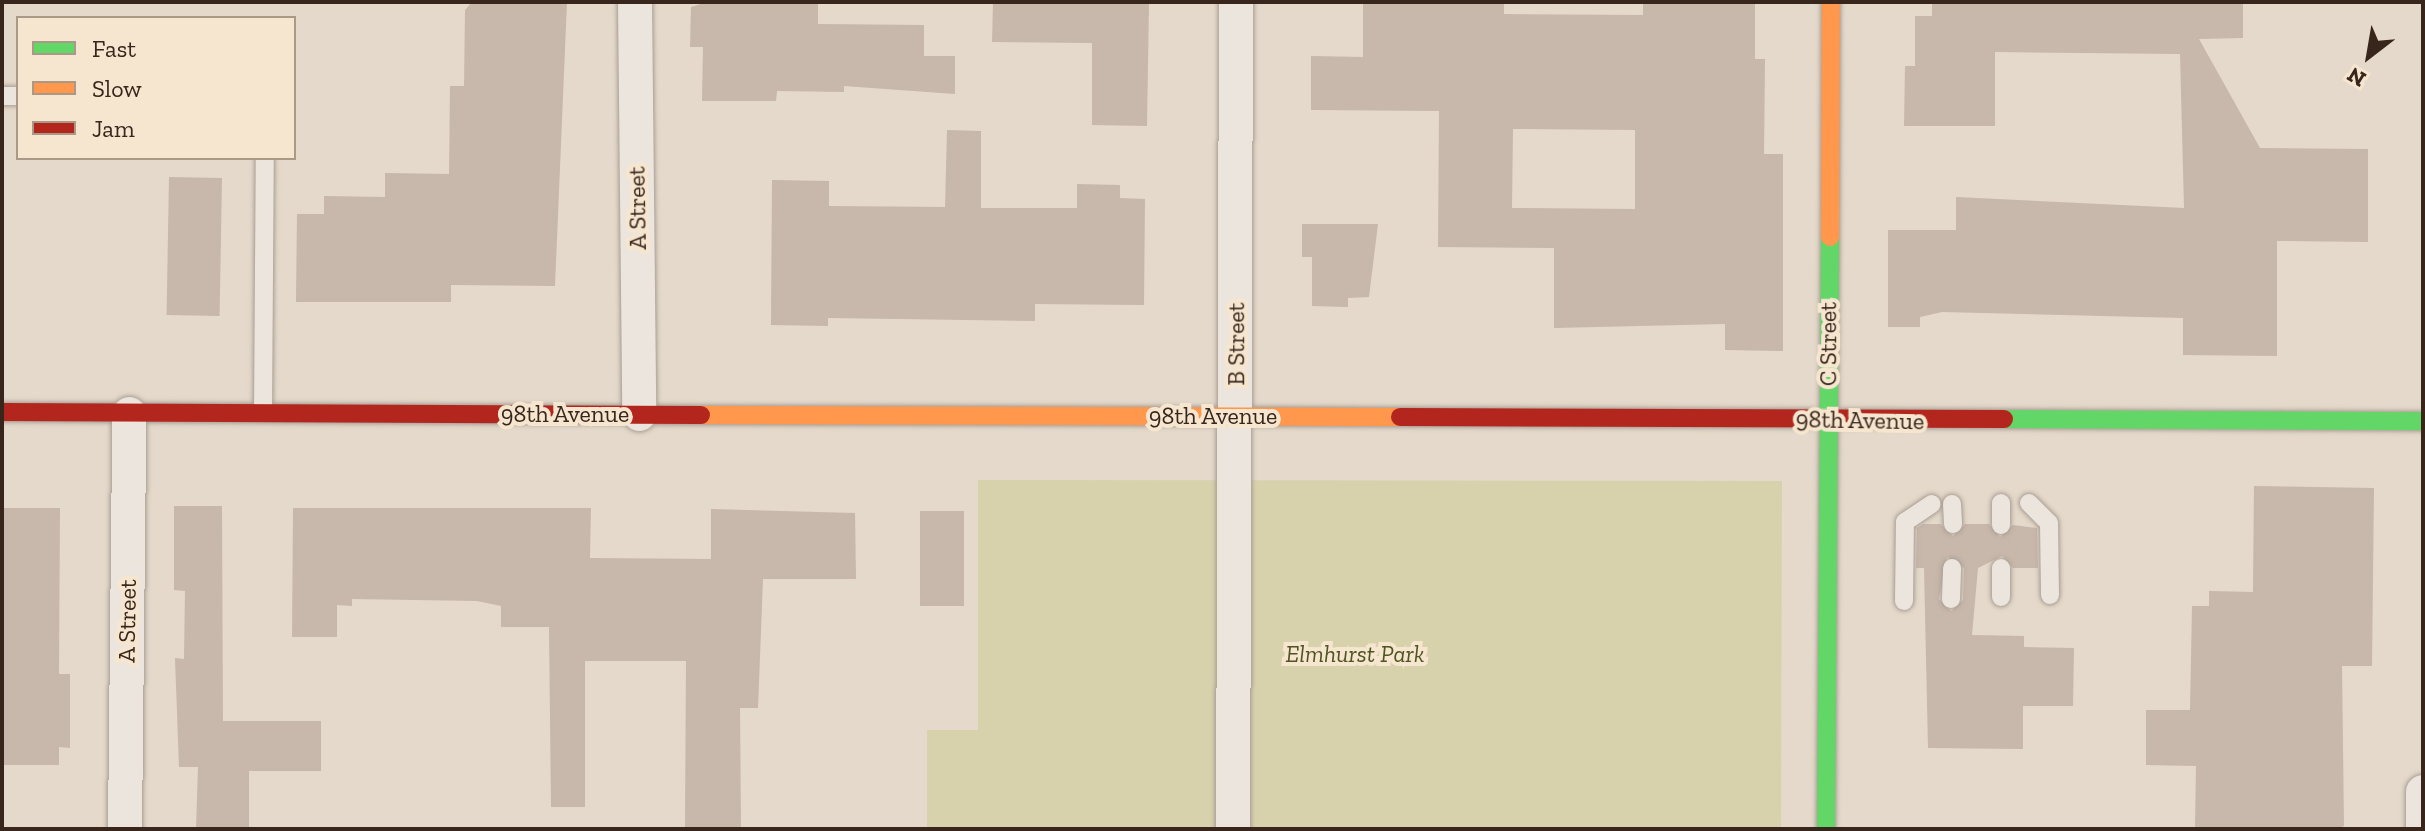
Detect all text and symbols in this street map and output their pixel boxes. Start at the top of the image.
legend [16,16,296,160]
north arrow [2329,16,2409,96]
text: Fast [92,34,136,63]
text: N [2342,61,2371,93]
text: Slow [92,74,142,103]
text: Jam [92,114,135,143]
street label: A Street [622,166,652,250]
street label: B Street [1222,302,1250,386]
street label: C Street [1814,302,1842,386]
street label: 98th Avenue [500,400,630,428]
street label: 98th Avenue [1148,402,1278,430]
street label: 98th Avenue [1795,404,1925,436]
street label: A Street [112,579,142,663]
park label: Elmhurst Park [1286,640,1424,668]

